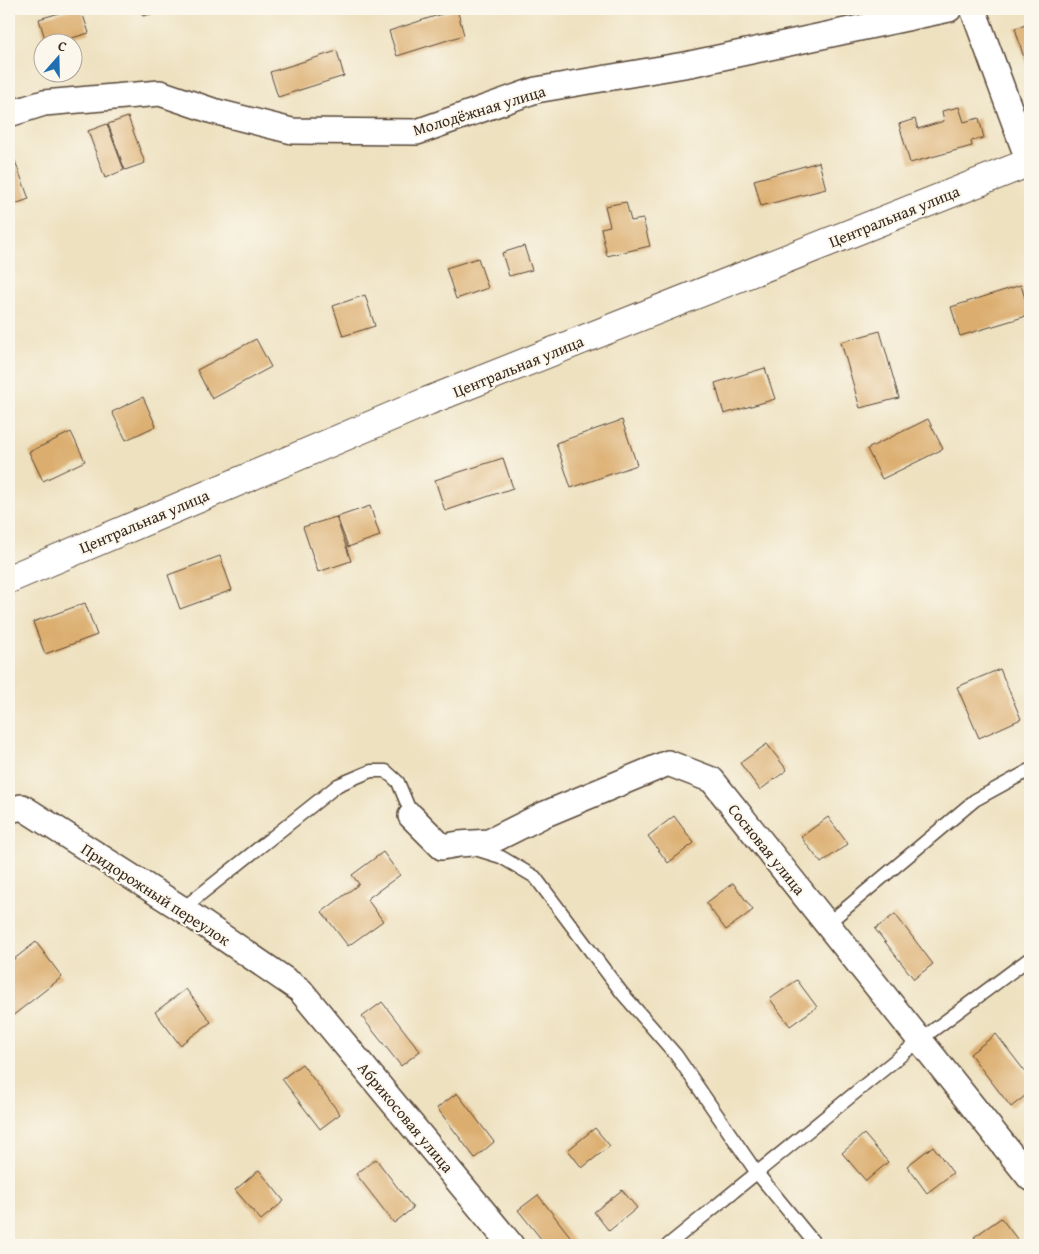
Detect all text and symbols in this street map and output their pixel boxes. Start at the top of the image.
north arrow [32,32,82,82]
text: С [55,35,70,57]
street label: Молодёжная улица [410,78,549,142]
street label: Центральная улица [825,179,963,253]
street label: Центральная улица [449,329,587,403]
street label: Центральная улица [75,483,213,559]
street label: Сосновая улица [723,798,812,900]
street label: Придорожный переулок [77,837,236,952]
street label: Абрикосовая улица [352,1056,460,1178]

